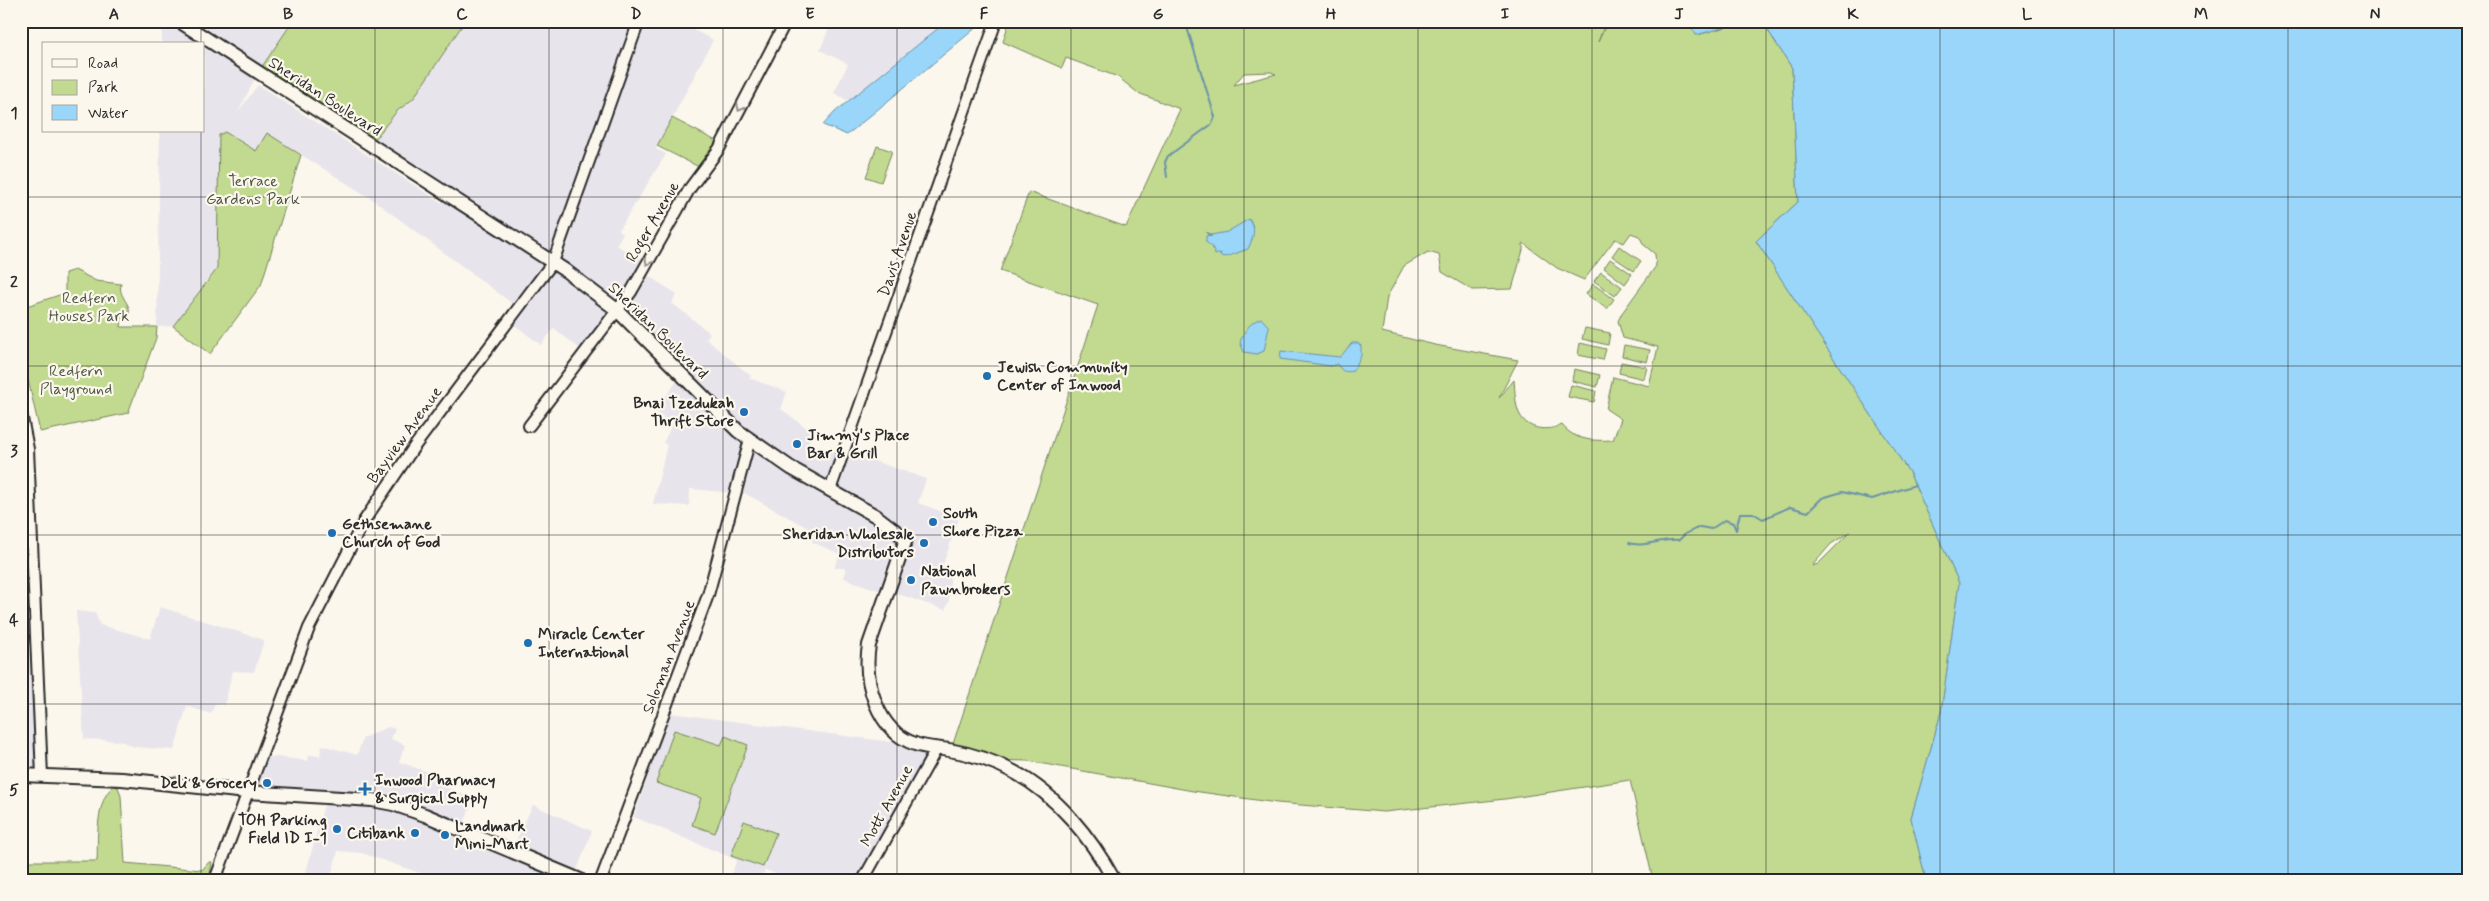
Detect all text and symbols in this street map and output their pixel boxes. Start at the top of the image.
text: A [109,4,119,25]
text: B [283,4,293,25]
text: C [456,4,468,25]
text: D [630,4,642,25]
text: E [805,4,815,25]
text: F [980,4,989,25]
text: G [1153,4,1164,25]
text: H [1326,4,1337,25]
text: I [1501,4,1510,25]
text: J [1674,4,1684,25]
text: K [1847,4,1859,25]
text: L [2022,4,2033,25]
text: M [2194,4,2208,25]
text: N [2370,4,2380,25]
legend [42,42,205,132]
street label: Sheridan Boulevard [264,52,386,142]
text: Road [88,54,118,74]
text: Park [88,78,118,98]
text: 1 [10,103,18,124]
one-way arrow [736,103,746,112]
text: Water [88,104,128,124]
park label: Terrace Gardens Park [206,171,300,210]
street label: Roger Avenue [621,177,686,267]
street label: Davis Avenue [874,208,923,299]
one-way arrow [644,257,654,266]
text: 2 [10,272,18,293]
street label: Sheridan Boulevard [603,278,713,384]
park label: Redfern Houses Park [49,288,129,327]
place label: Jewish Community Center of Inwood [997,357,1128,396]
park label: Redfern Playground [40,361,112,400]
marker: Jewish Community Center of Inwood [981,370,993,382]
street label: Bayview Avenue [363,382,447,488]
place label: Bnai Tzedukah Thrift Store [633,393,734,432]
marker: Bnai Tzedukah Thrift Store [738,406,750,418]
place label: Jimmy's Place Bar & Grill [807,425,909,464]
marker: Jimmy's Place Bar & Grill [791,438,803,450]
text: 3 [10,441,18,462]
place label: South Shore Pizza [943,503,1023,542]
place label: Gethsemane Church of God [342,514,440,553]
marker: South Shore Pizza [927,516,939,528]
place label: Sheridan Wholesale Distributors [783,524,914,563]
marker: Gethsemane Church of God [326,527,338,539]
marker: Sheridan Wholesale Distributors [918,537,930,549]
place label: National Pawnbrokers [921,561,1011,600]
marker: National Pawnbrokers [905,574,917,586]
street label: Soloman Avenue [638,597,700,717]
text: 4 [9,610,19,631]
place label: Miracle Center International [538,624,645,663]
marker: Miracle Center International [522,637,534,649]
street label: Mott Avenue [856,761,918,851]
place label: Inwood Pharmacy & Surgical Supply [375,770,495,811]
place label: Deli & Grocery [160,773,257,794]
marker: Deli & Grocery [261,777,273,789]
text: 5 [9,780,19,801]
marker: Inwood Pharmacy & Surgical Supply [359,783,371,795]
place label: TOH Parking Field ID I-1 [238,810,327,849]
place label: Landmark Mini-Mart [455,816,529,855]
marker: TOH Parking Field ID I-1 [331,823,343,835]
place label: Citibank [347,823,405,844]
marker: Citibank [409,827,421,839]
marker: Landmark Mini-Mart [439,829,451,841]

